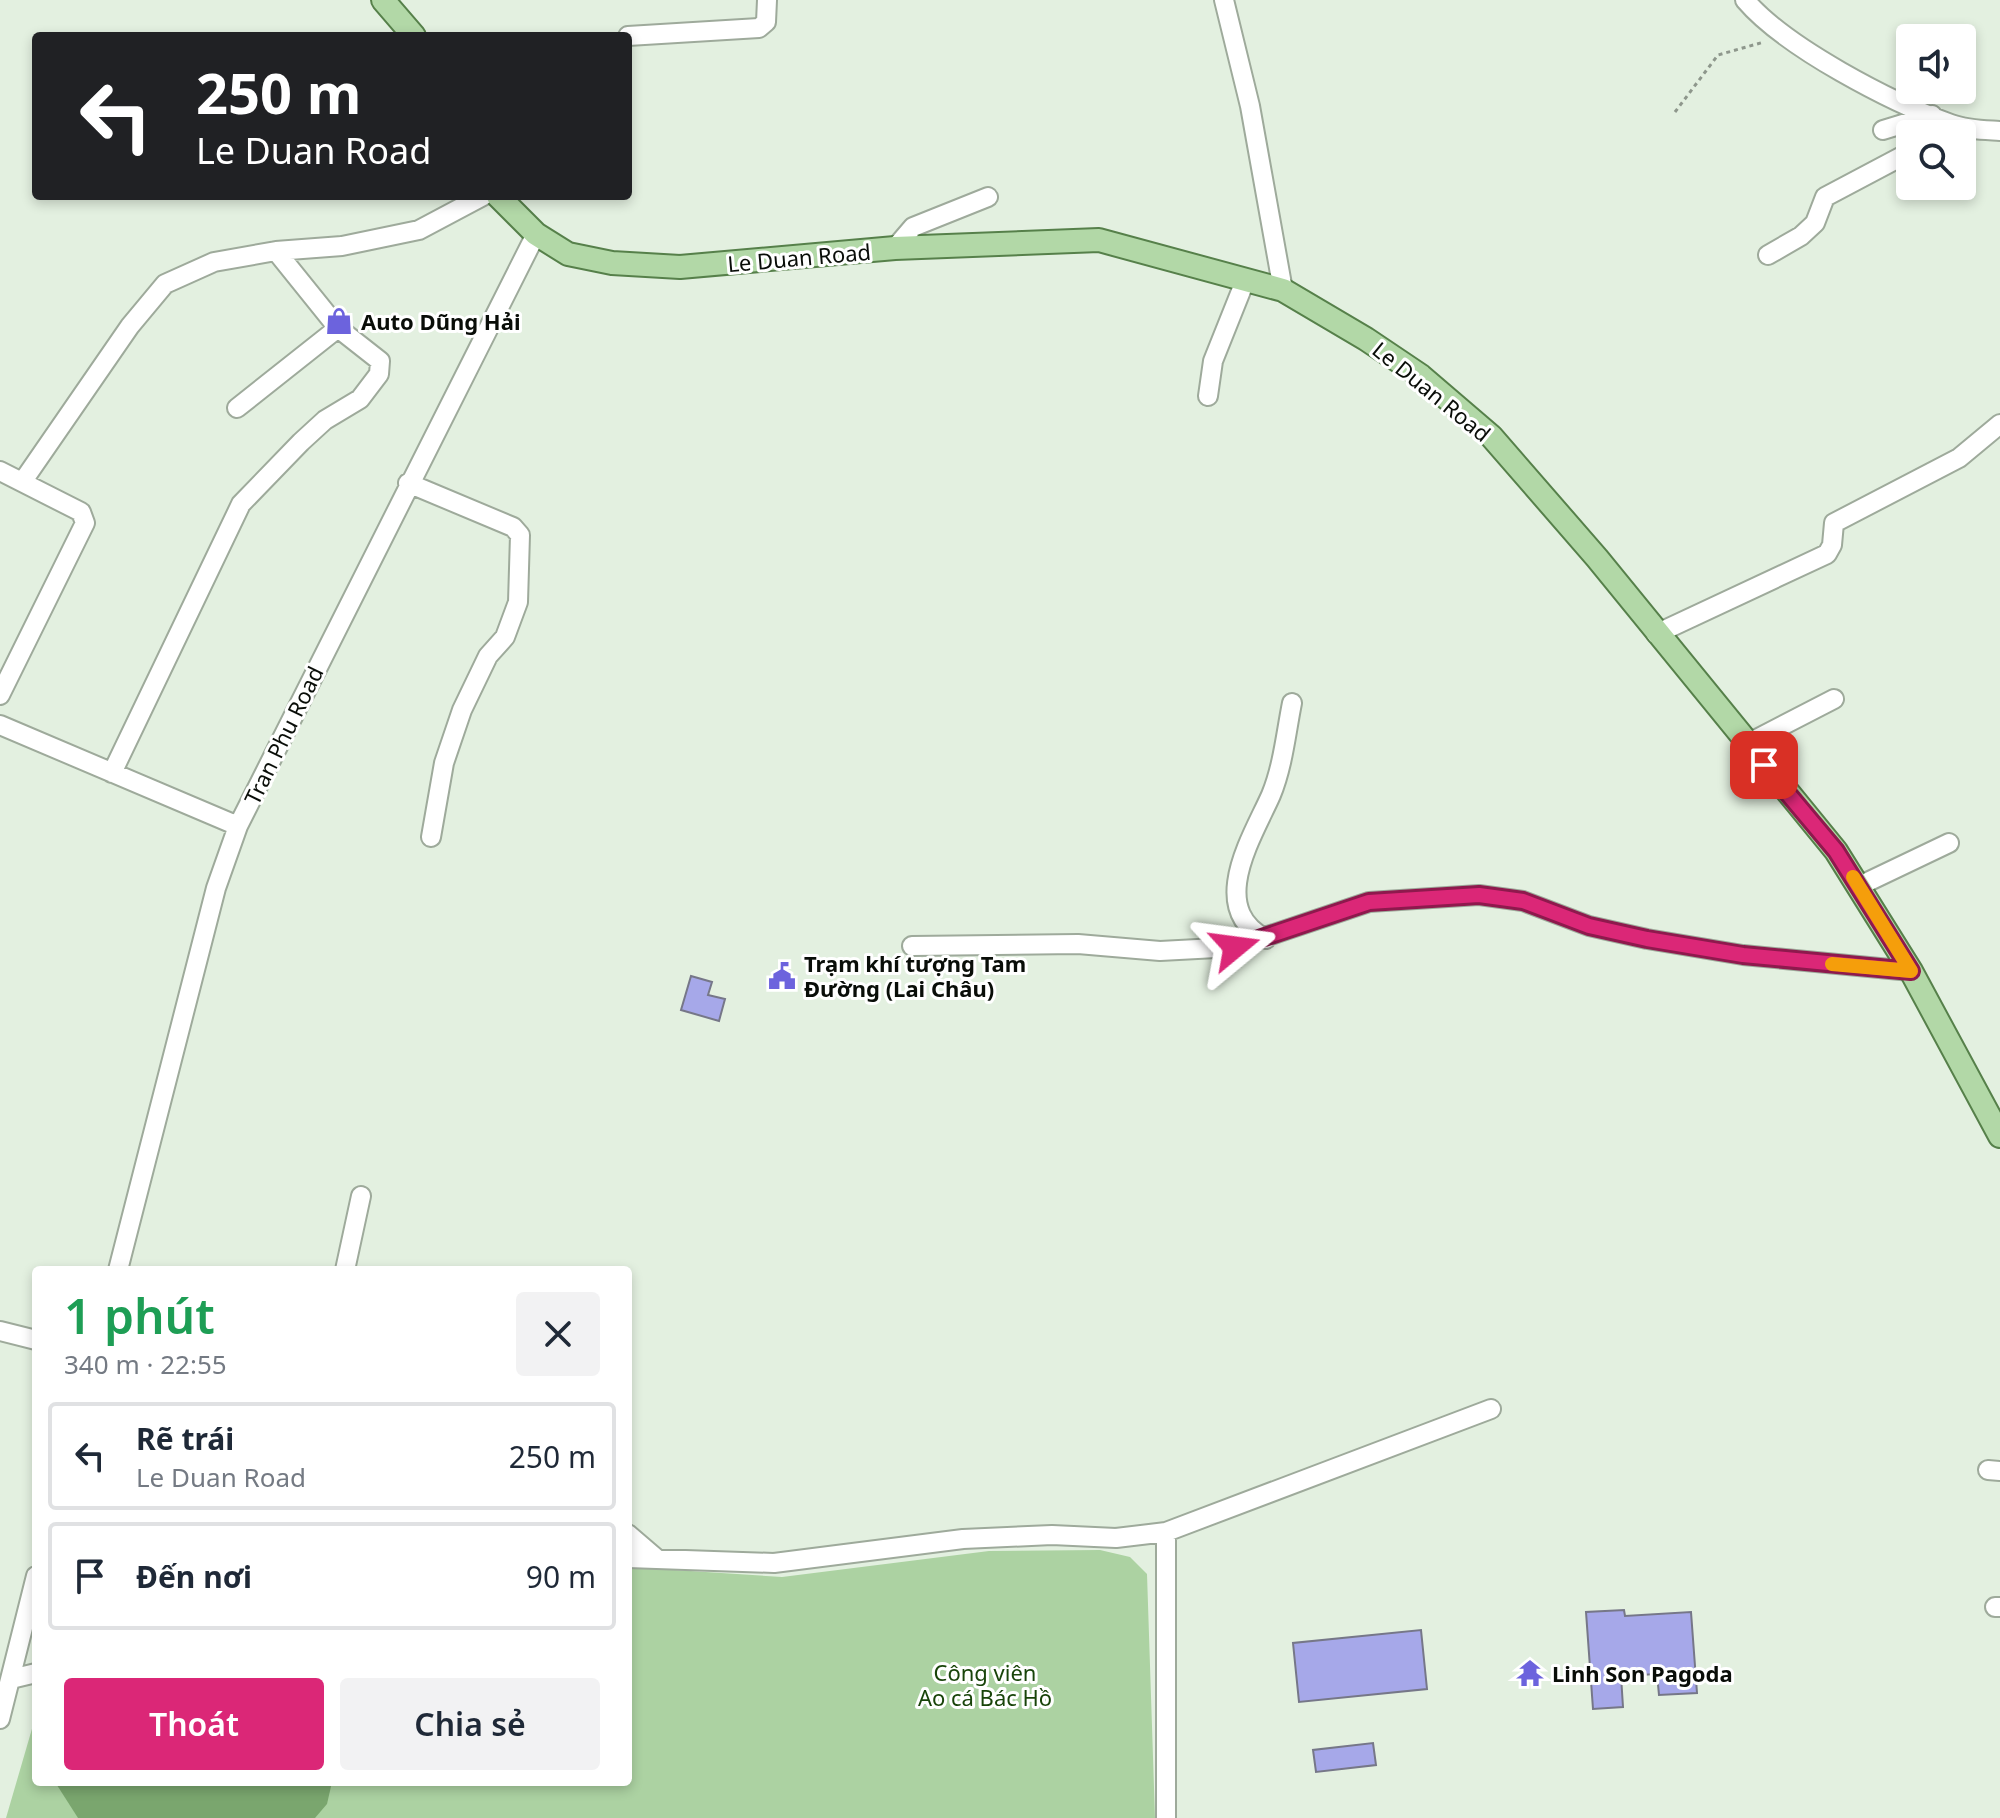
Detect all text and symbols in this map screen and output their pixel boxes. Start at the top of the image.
map controls [1896,24,1976,200]
button: sound [1896,24,1976,104]
text: 250 m [196,54,361,130]
icon: left [64,64,168,168]
button: search [1896,120,1976,200]
text: Le Duan Road [196,126,431,175]
street label: Le Duan Road [726,236,872,278]
shop icon: Auto Dũng Hải [324,306,354,336]
place label: Auto Dũng Hải [361,306,520,336]
street label: Le Duan Road [1367,334,1497,448]
street label: Tran Phu Road [237,661,329,809]
pin [1730,731,1798,799]
icon: arrive [1742,743,1786,787]
position arrow [1193,905,1277,989]
place label: Trạm khí tượng Tam Đường (Lai Châu) [804,948,1026,1003]
public building icon: Trạm khí tượng Tam Đường (Lai Châu) [767,961,797,991]
text: 1 phút [64,1283,215,1348]
button: close [516,1292,600,1376]
text: 340 m · 22:55 [64,1346,227,1382]
text: Rẽ trái [136,1418,234,1459]
icon: left [68,1434,112,1478]
text: 250 m [509,1436,596,1477]
text: Le Duan Road [136,1459,306,1495]
icon: arrive [68,1554,112,1598]
text: Đến nơi [136,1556,252,1597]
text: 90 m [526,1556,596,1597]
park label: Công viên Ao cá Bác Hồ [918,1657,1052,1712]
temple icon: Linh Son Pagoda [1515,1658,1545,1688]
place label: Linh Son Pagoda [1552,1658,1733,1688]
button: Thoát [64,1678,324,1770]
button: Chia sẻ [340,1678,600,1770]

